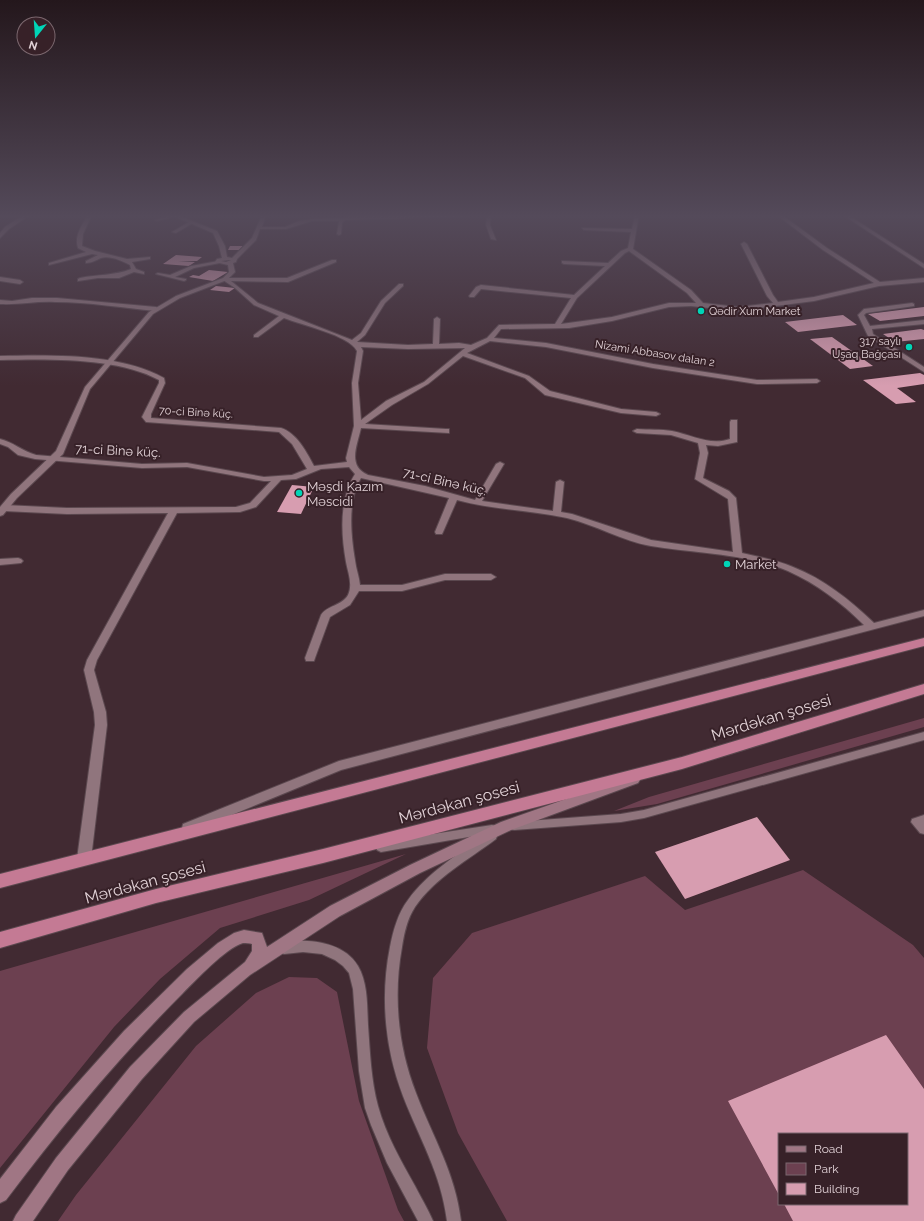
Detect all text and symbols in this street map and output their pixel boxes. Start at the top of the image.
north arrow [16,16,56,56]
text: N [27,38,39,53]
place label: Qədir Xum Market [709,305,801,318]
marker: Qədir Xum Market [696,306,706,316]
place label: 317 saylı Uşaq Bağçası [832,335,901,361]
street label: Nizami Abbasov dalan 2 [594,338,716,369]
marker: 317 saylı Uşaq Bağçası [904,342,914,352]
street label: 70-ci Binə küç. [159,404,233,421]
street label: 71-ci Binə küç. [75,441,161,460]
street label: 71-ci Binə küç. [402,465,488,498]
place label: Məşdi Kazım Məscidi [307,479,383,509]
marker: Məşdi Kazım Məscidi [294,488,304,498]
place label: Market [735,557,777,572]
marker: Market [722,559,732,569]
street label: Mərdəkan şosesi [709,690,833,745]
street label: Mərdəkan şosesi [397,777,522,828]
street label: Mərdəkan şosesi [83,857,208,908]
legend [778,1133,908,1205]
text: Road [814,1142,843,1156]
text: Park [814,1162,839,1176]
text: Building [814,1182,860,1196]

